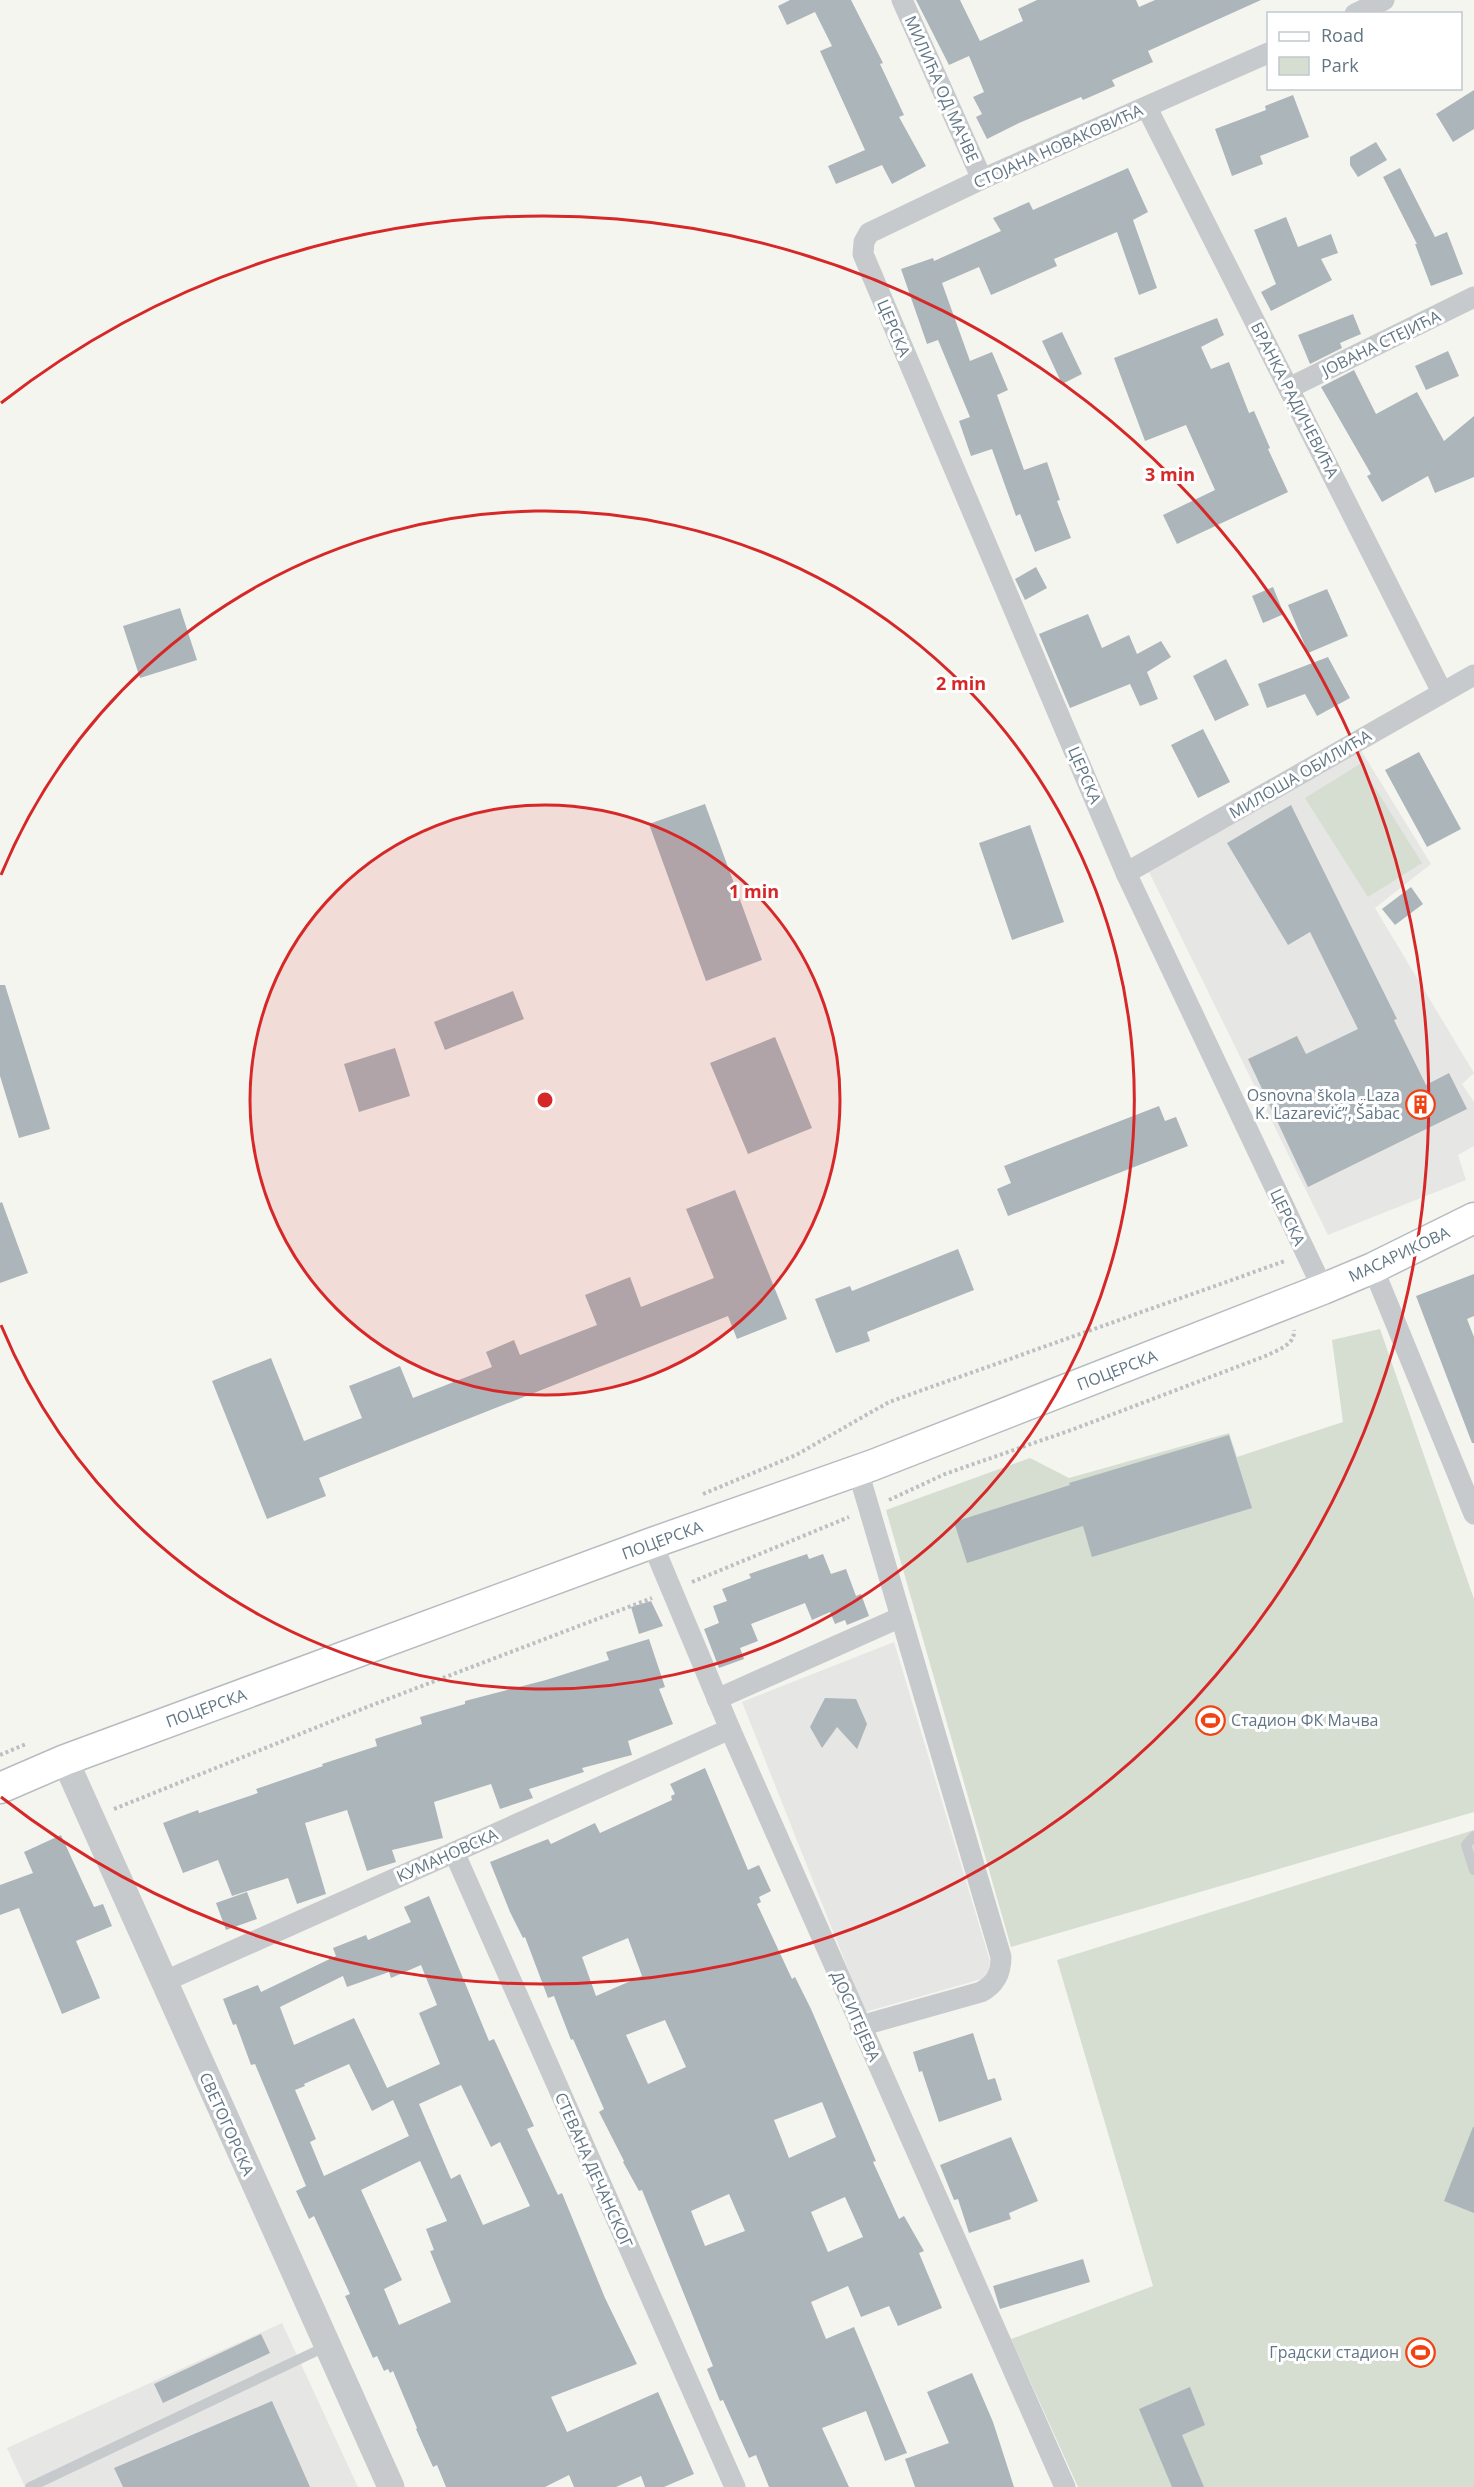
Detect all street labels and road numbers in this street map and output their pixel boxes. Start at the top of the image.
street label: МИЛИЋА ОД МАЧВЕ [900,12,984,166]
street label: СТОЈАНА НОВАКОВИЋА [970,98,1147,193]
street label: ЦЕРСКА [872,296,916,361]
street label: ЈОВАНА СТЕЈИЋА [1316,304,1445,382]
street label: БРАНКА РАДИЧЕВИЋА [1246,318,1344,483]
street label: МИЛОША ОБИЛИЋА [1225,724,1376,824]
street label: ЦЕРСКА [1063,743,1107,808]
street label: ЦЕРСКА [1265,1185,1311,1250]
street label: МАСАРИКОВА [1345,1221,1454,1287]
street label: ПОЦЕРСКА [1074,1344,1161,1395]
street label: ПОЦЕРСКА [619,1515,706,1565]
street label: ПОЦЕРСКА [163,1683,250,1733]
street label: КУМАНОВСКА [393,1822,502,1887]
street label: ДОСИТЕЈЕВА [826,1967,886,2066]
street label: СВЕТОГОРСКА [194,2069,260,2180]
street label: СТЕВАНА ДЕЧАНСКОГ [550,2089,638,2251]

